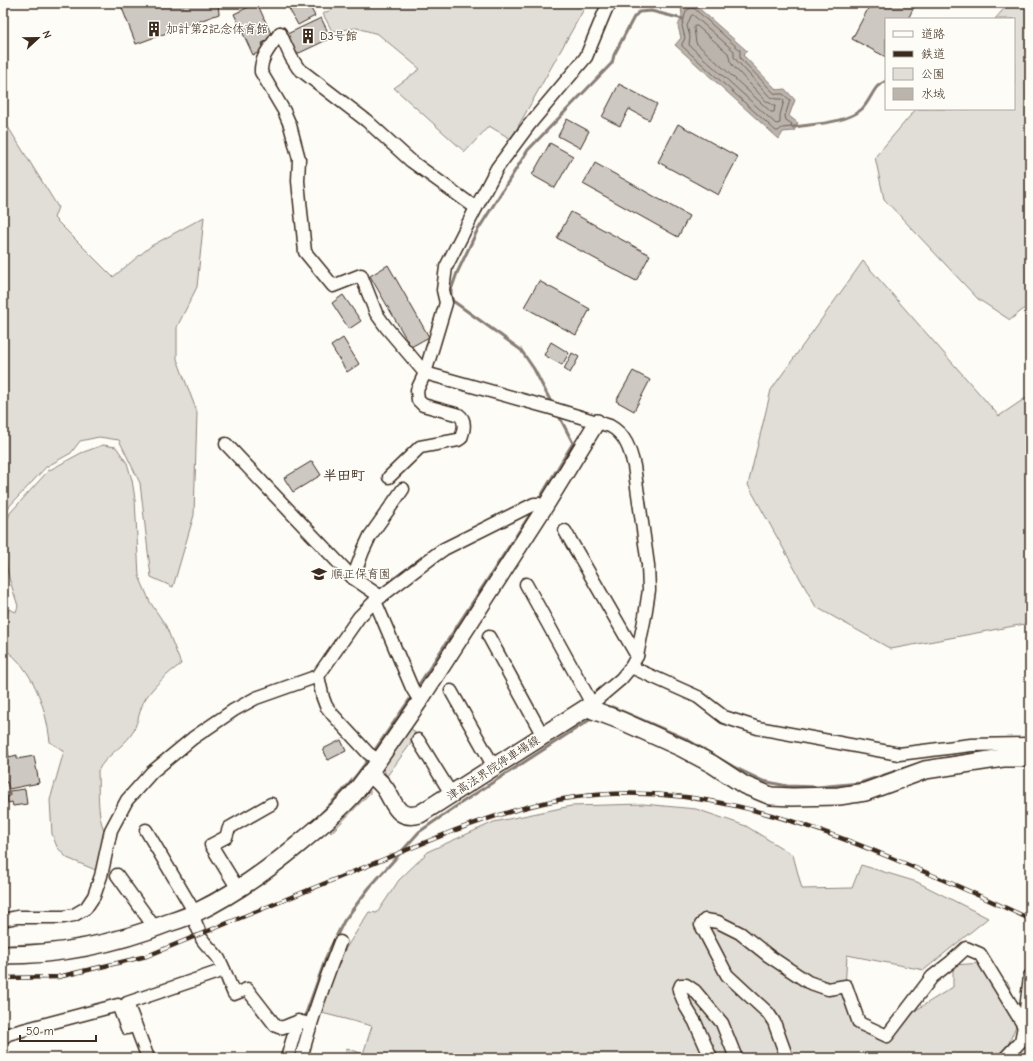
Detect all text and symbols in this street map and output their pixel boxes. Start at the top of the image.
north arrow [18,18,58,58]
legend [885,18,1015,110]
building icon: 加計第2記念体育館 [145,20,163,38]
place label: 加計第2記念体育館 [166,22,268,36]
building icon: D3号館 [299,27,317,45]
text: 道路 [921,27,945,41]
text: N [39,29,54,40]
place label: D3号館 [320,29,358,43]
text: 鉄道 [921,47,945,61]
text: 公園 [921,67,945,81]
text: 水域 [921,87,945,101]
district label: 半田町 [323,467,365,484]
school or university icon: 順正保育園 [310,565,328,583]
place label: 順正保育園 [331,567,391,581]
street label: 津高法界院停車場線 [444,733,542,803]
scale bar [20,1017,96,1043]
text: 50 m [26,1024,54,1038]

